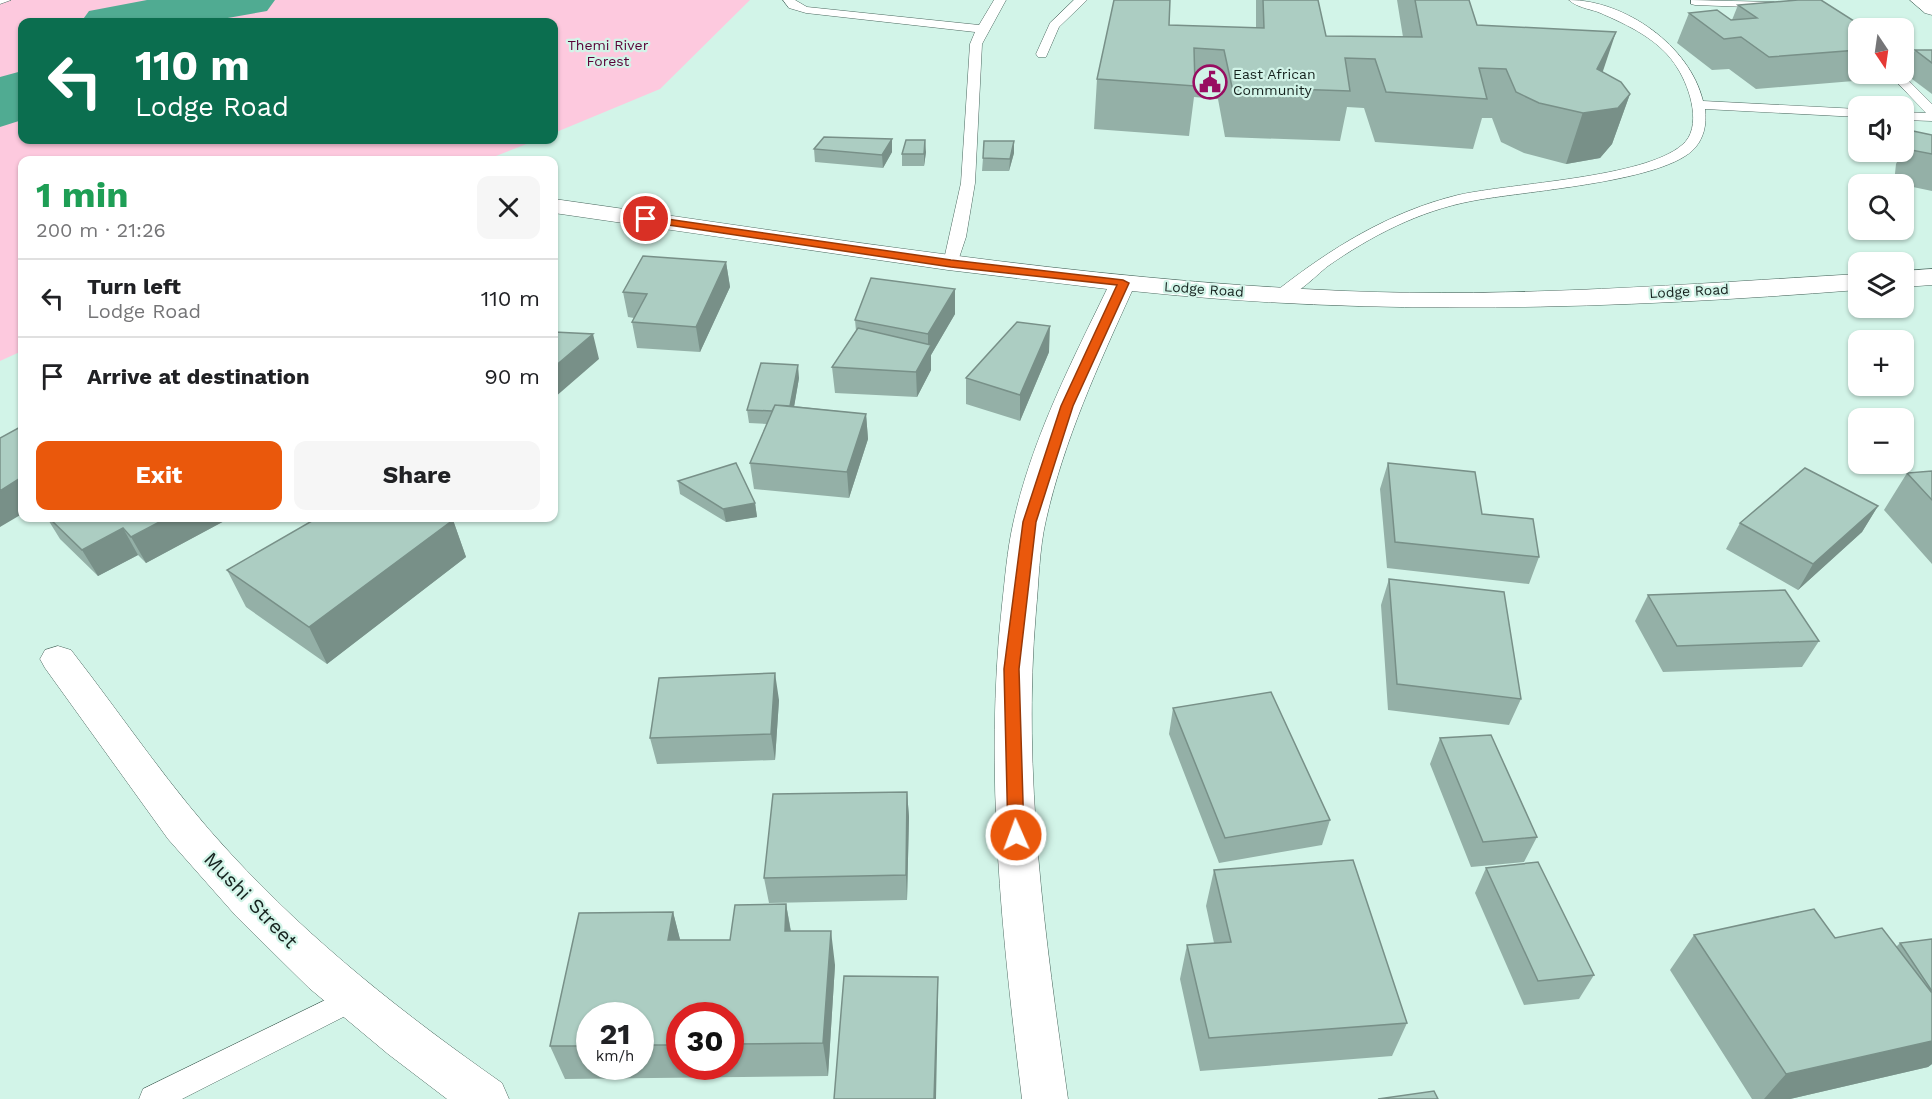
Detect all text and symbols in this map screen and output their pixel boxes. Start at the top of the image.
north arrow [1848,18,1914,84]
map controls [1848,18,1914,474]
park label: Themi River Forest [568,37,649,69]
text: 110 m [135,41,250,90]
icon: left [36,42,114,120]
public building icon: East African Community [1192,64,1228,100]
place label: East African Community [1233,66,1316,98]
text: Lodge Road [135,91,289,123]
button: sound [1848,96,1914,162]
text: 1 min [36,174,128,216]
button: search [1848,174,1914,240]
button: close [477,176,540,239]
pin [620,193,671,244]
icon: arrive [629,202,662,235]
text: 200 m · 21:26 [36,218,166,242]
button: layers [1848,252,1914,318]
text: Turn left [87,274,181,299]
street label: Lodge Road [1164,278,1244,300]
street label: Lodge Road [1649,281,1729,301]
icon: left [36,282,69,315]
text: 110 m [481,286,540,311]
text: Lodge Road [87,299,201,323]
button: + [1848,330,1914,396]
icon: arrive [36,360,69,393]
text: Arrive at destination [87,364,310,389]
text: 90 m [484,364,540,389]
button: − [1848,408,1914,474]
button: Exit [36,441,282,510]
button: Share [294,441,540,510]
position arrow [984,803,1048,867]
street label: Mushi Street [199,847,303,954]
speed limit sign: 30 [666,1002,744,1080]
text: 21 [600,1016,630,1051]
text: km/h [596,1047,634,1065]

